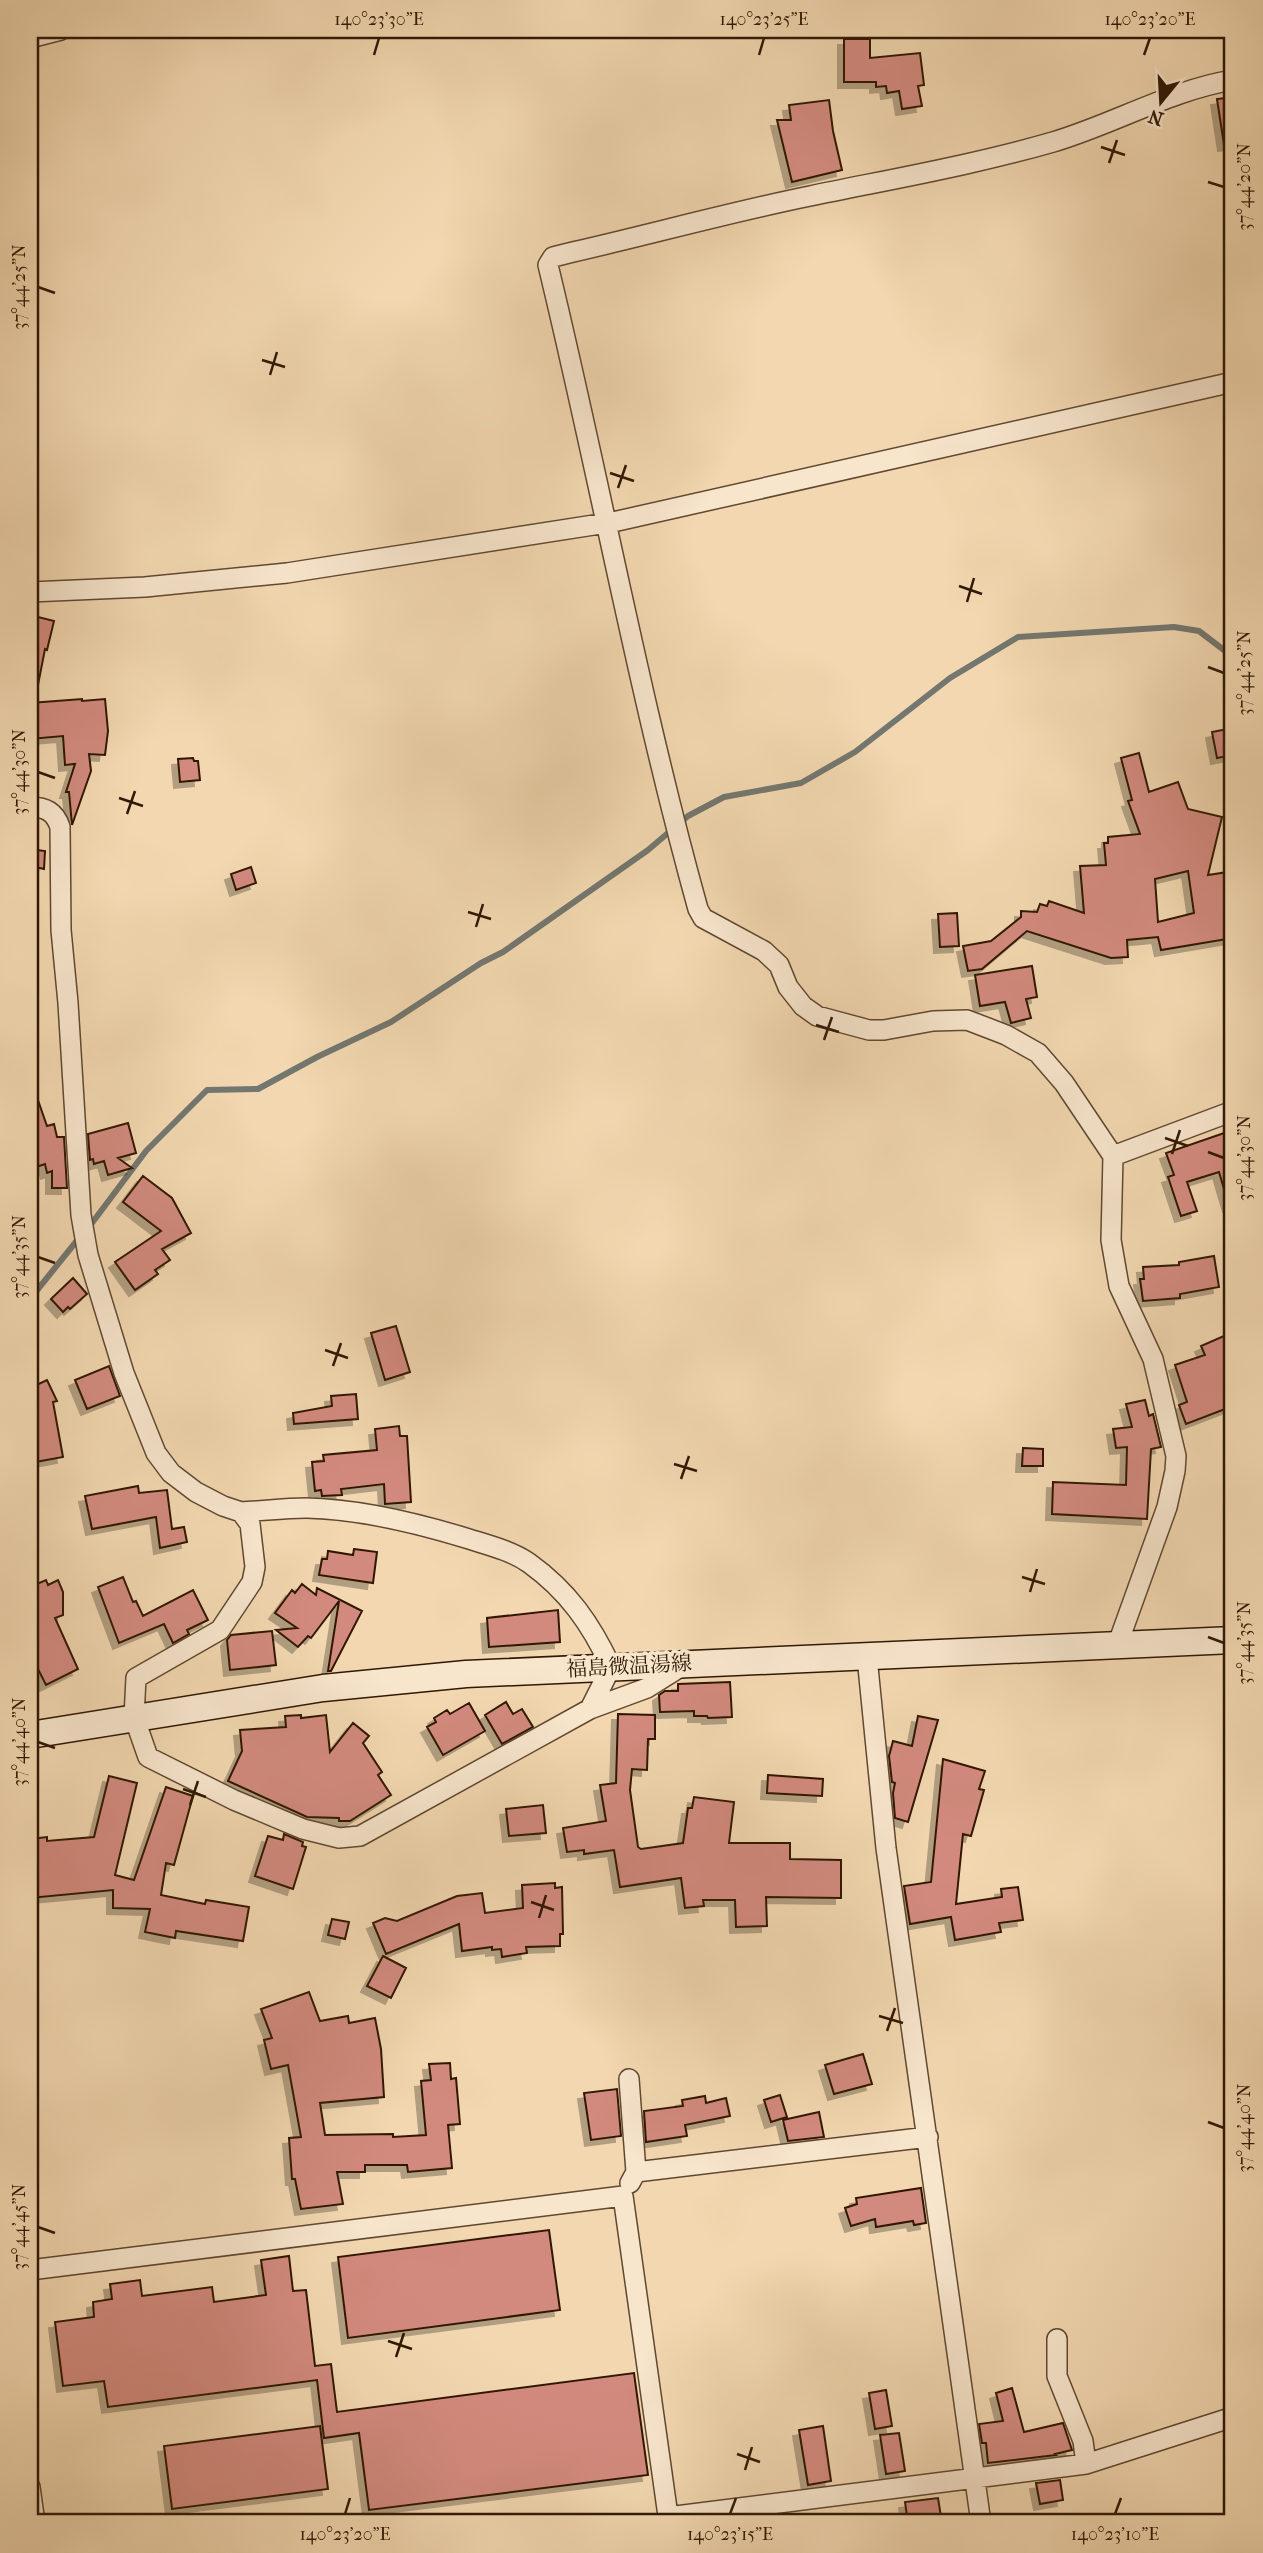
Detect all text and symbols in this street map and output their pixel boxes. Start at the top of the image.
text: 140°23'30"E [334,9,424,30]
text: 140°23'25"E [719,9,809,30]
text: 140°23'20"E [1104,9,1196,30]
north arrow [1126,66,1196,136]
text: N [1145,104,1166,130]
text: 37°44'20"N [1234,143,1255,231]
text: 37°44'25"N [9,244,30,330]
text: 37°44'25"N [1234,630,1255,716]
text: 37°44'30"N [9,729,30,815]
text: 37°44'30"N [1234,1115,1255,1201]
text: 37°44'35"N [9,1215,30,1299]
text: 37°44'35"N [1234,1601,1255,1685]
street label: 福島微温湯線 [565,1651,693,1681]
text: 37°44'40"N [9,1697,30,1787]
text: 37°44'40"N [1234,2083,1255,2173]
text: 37°44'45"N [9,2183,30,2270]
text: 140°23'20"E [299,2524,391,2545]
text: 140°23'15"E [687,2524,773,2545]
text: 140°23'10"E [1071,2524,1159,2545]

